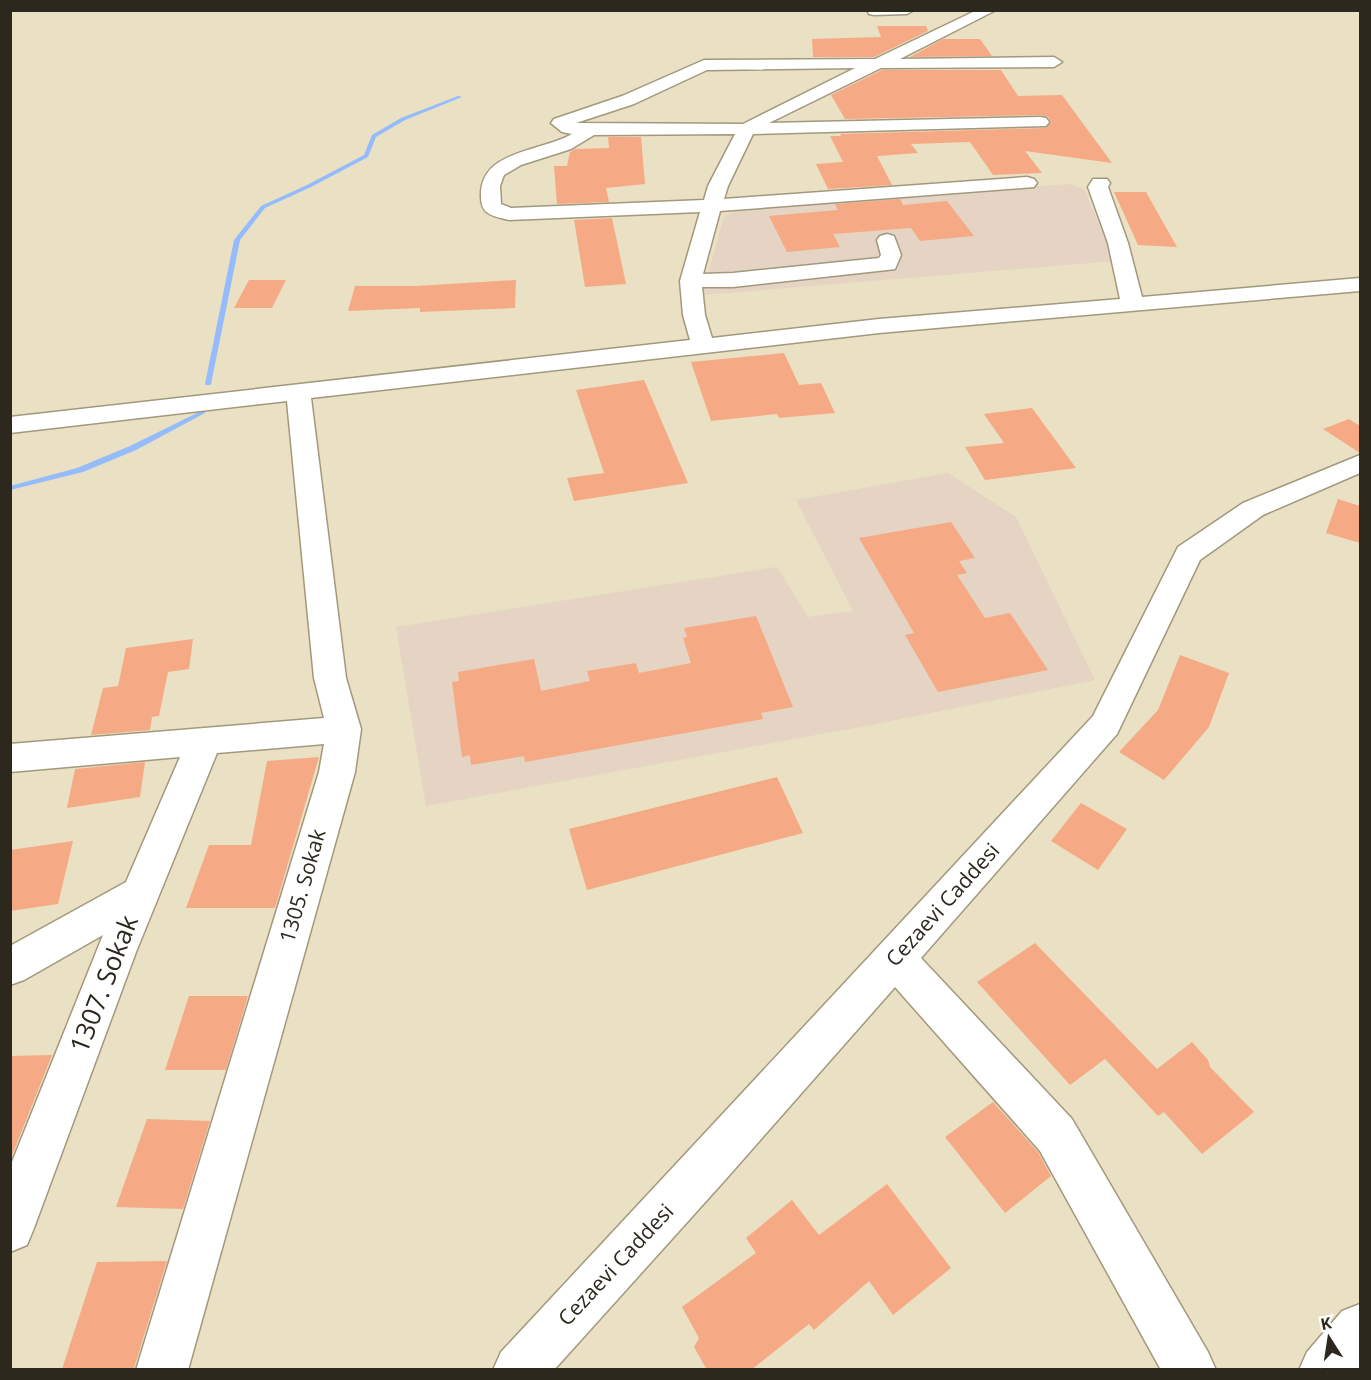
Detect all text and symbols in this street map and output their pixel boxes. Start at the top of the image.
street label: 1305. Sokak [272,826,332,946]
street label: Cezaevi Caddesi [879,837,1005,972]
street label: 1307. Sokak [60,909,146,1058]
street label: Cezaevi Caddesi [551,1197,679,1331]
north arrow [1299,1308,1359,1368]
text: K [1318,1311,1334,1335]

